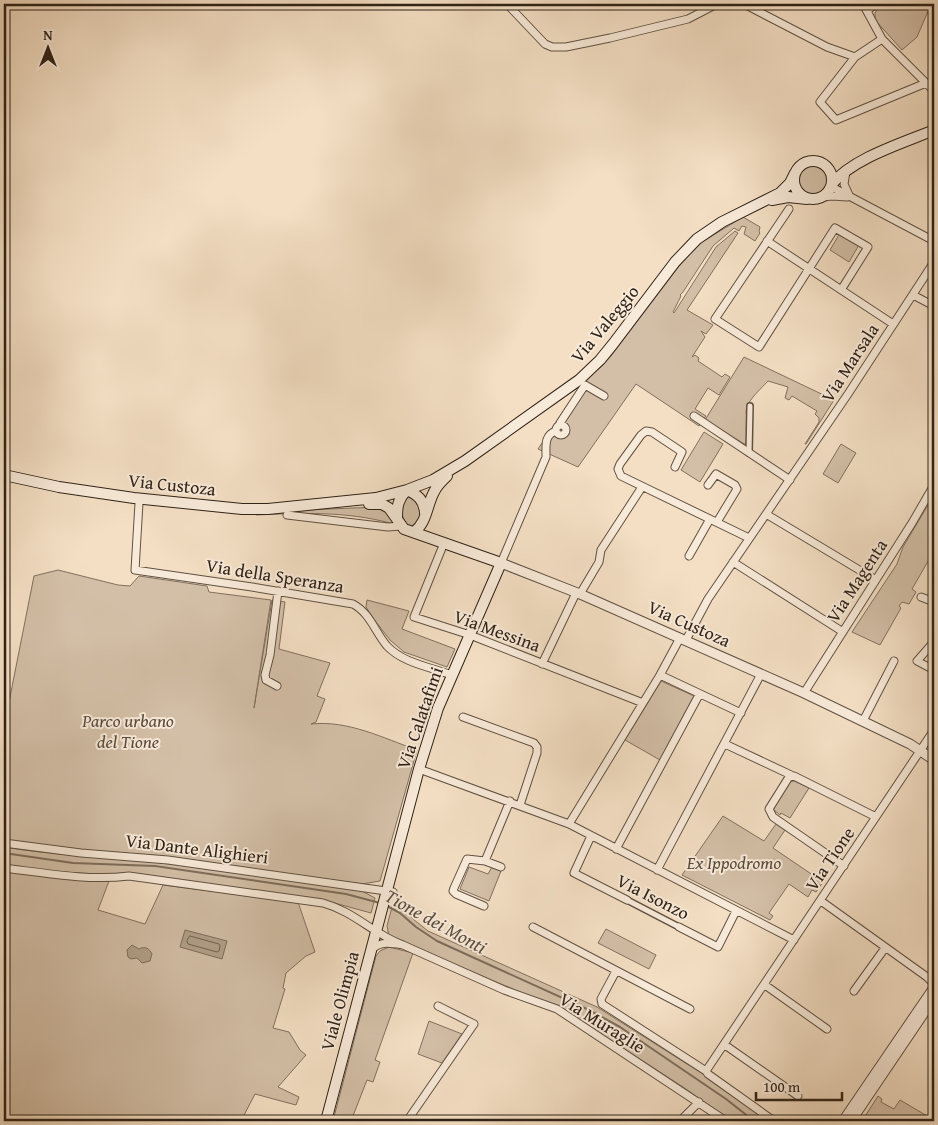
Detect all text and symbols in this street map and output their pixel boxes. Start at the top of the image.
north arrow [22,22,72,72]
text: N [43,25,53,45]
street label: Via Valeggio [564,279,645,368]
street label: Via Marsala [814,318,885,407]
street label: Via Custoza [127,466,218,503]
street label: Via Magenta [819,533,894,628]
street label: Via della Speranza [204,551,346,600]
street label: Via Custoza [644,593,735,654]
street label: Via Messina [450,602,545,659]
street label: Via Calatafimi [389,663,450,773]
park label: Parco urbano del Tione [81,707,174,755]
street label: Via Tione [798,821,861,896]
street label: Via Dante Alighieri [124,826,270,871]
park label: Ex Ippodromo [686,849,781,876]
street label: Via Isonzo [612,867,694,926]
water label: Tione dei Monti [380,881,492,961]
street label: Viale Olimpia [313,948,366,1054]
street label: Via Muraglie [554,985,651,1060]
scale bar [756,1070,842,1102]
text: 100 m [763,1076,801,1097]

